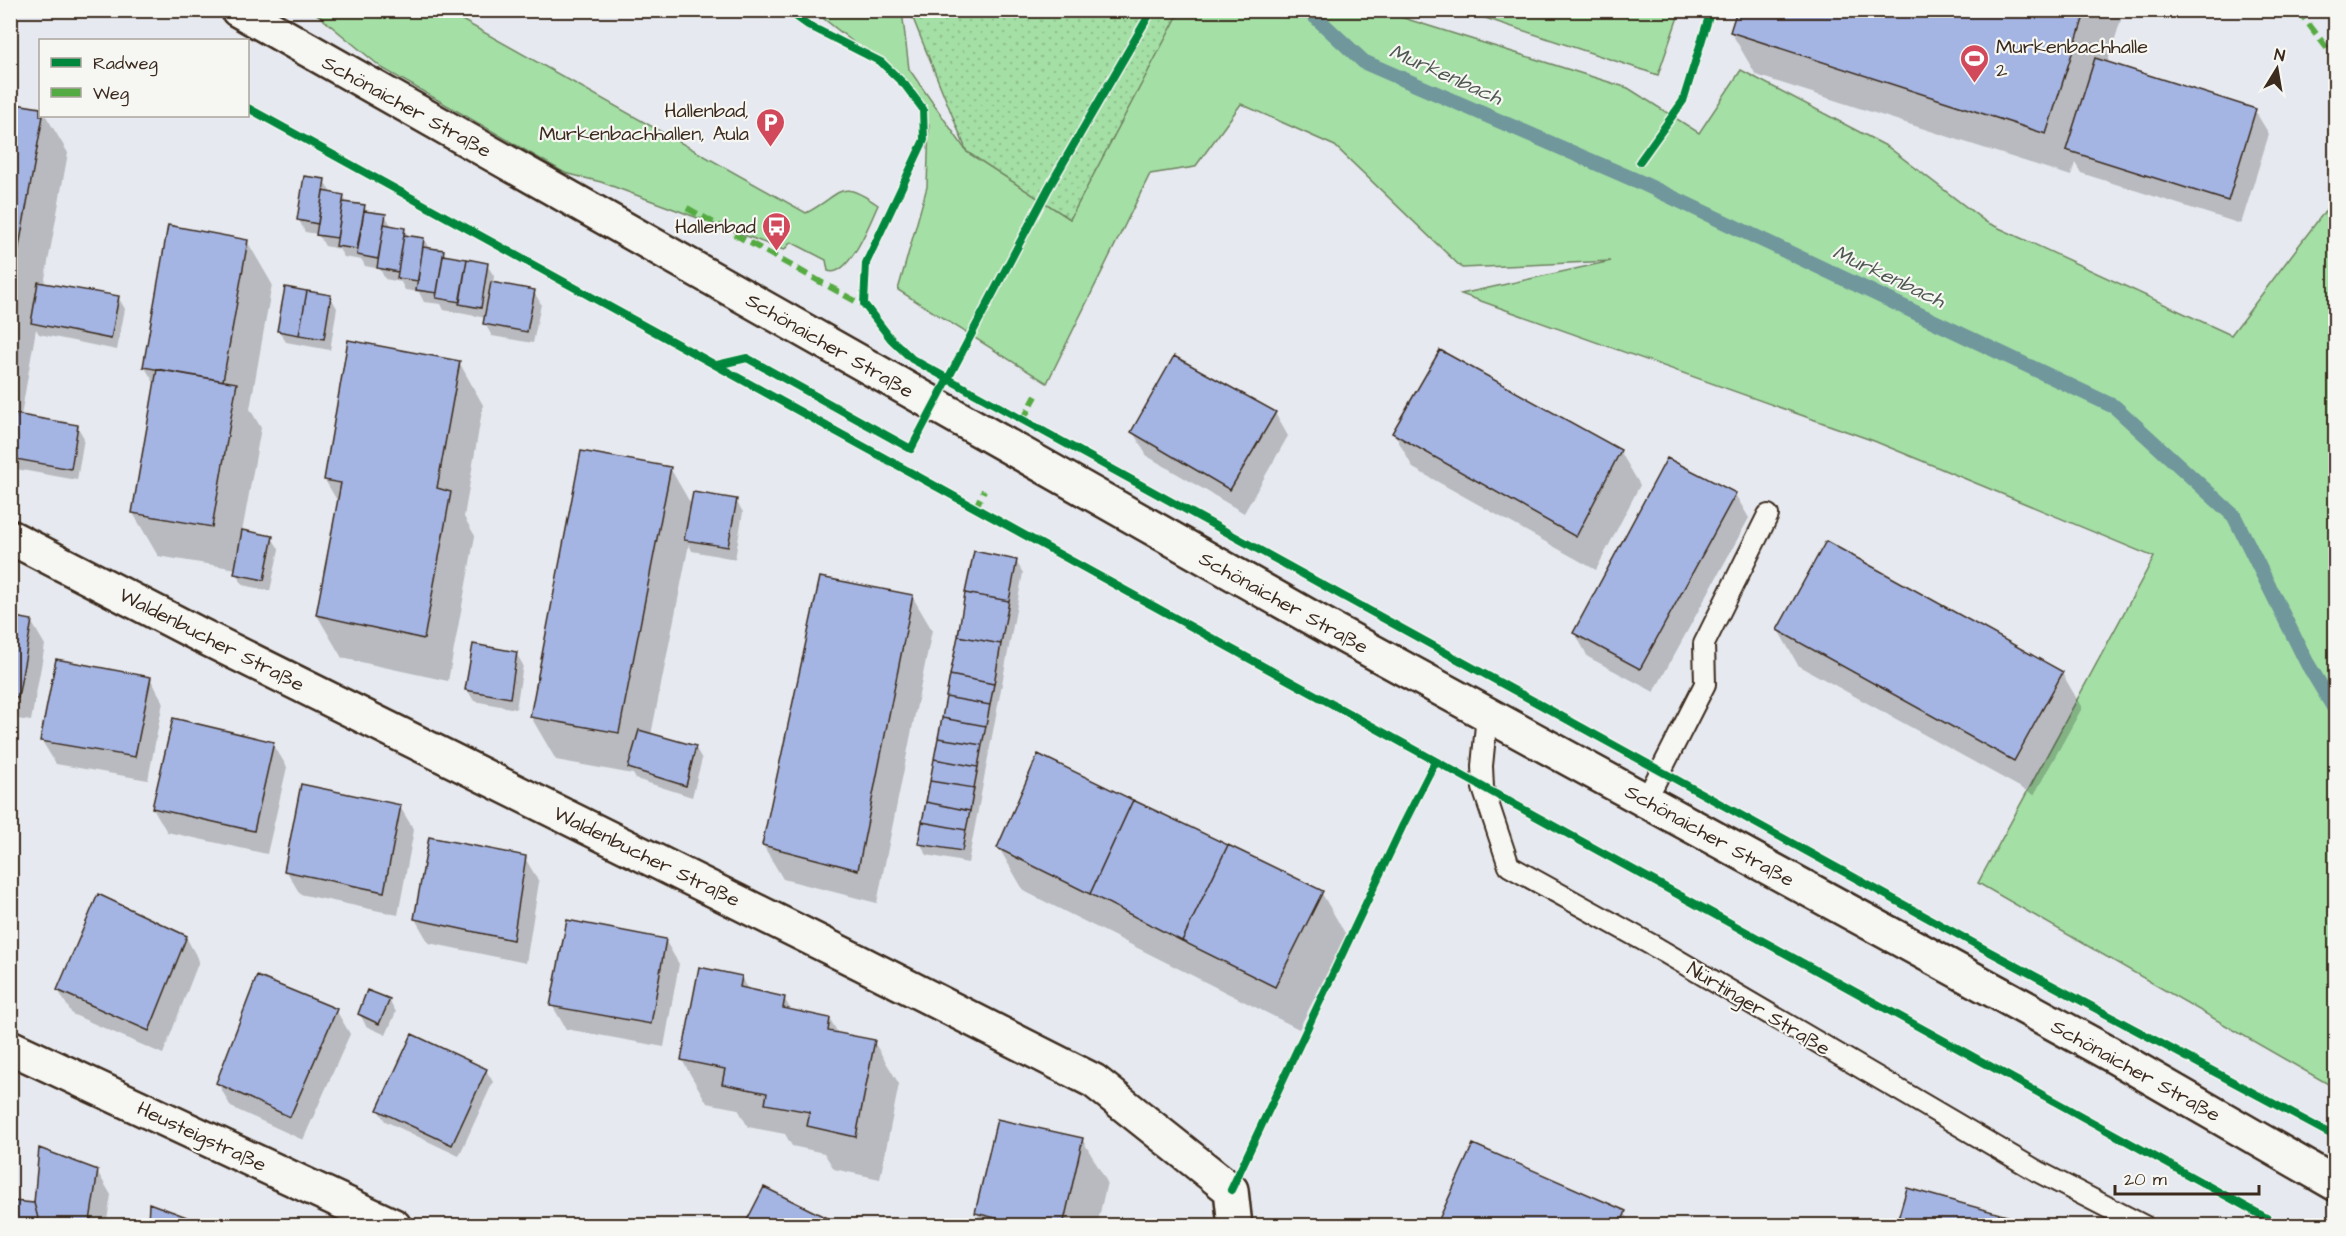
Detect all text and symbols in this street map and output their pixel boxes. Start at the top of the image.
place label: Murkenbachhalle 2 [1996,33,2148,84]
water label: Murkenbach [1385,37,1508,113]
legend [39,39,249,117]
north arrow [2247,39,2307,99]
sports icon: Murkenbachhalle 2 [1959,42,1991,84]
text: N [2273,44,2287,67]
street label: Schönaicher Straße [317,49,496,165]
text: Radweg [93,51,158,77]
text: Weg [93,81,129,107]
place label: Hallenbad, Murkenbachhallen, Aula [539,97,749,148]
parking icon: Hallenbad, Murkenbachhallen, Aula [754,106,786,148]
bus stop icon: Hallenbad [761,210,793,252]
place label: Hallenbad [675,213,756,241]
water label: Murkenbach [1828,238,1951,316]
street label: Schönaicher Straße [740,286,919,405]
street label: Schönaicher Straße [1194,545,1373,661]
street label: Waldenbucher Straße [114,581,309,699]
street label: Schönaicher Straße [1620,778,1799,894]
street label: Waldenbucher Straße [549,800,745,914]
street label: Nürtinger Straße [1681,955,1835,1064]
street label: Schönaicher Straße [2046,1013,2225,1129]
street label: Heusteigstraße [132,1095,271,1180]
scale bar [2115,1158,2259,1196]
text: 20 m [2124,1167,2167,1192]

